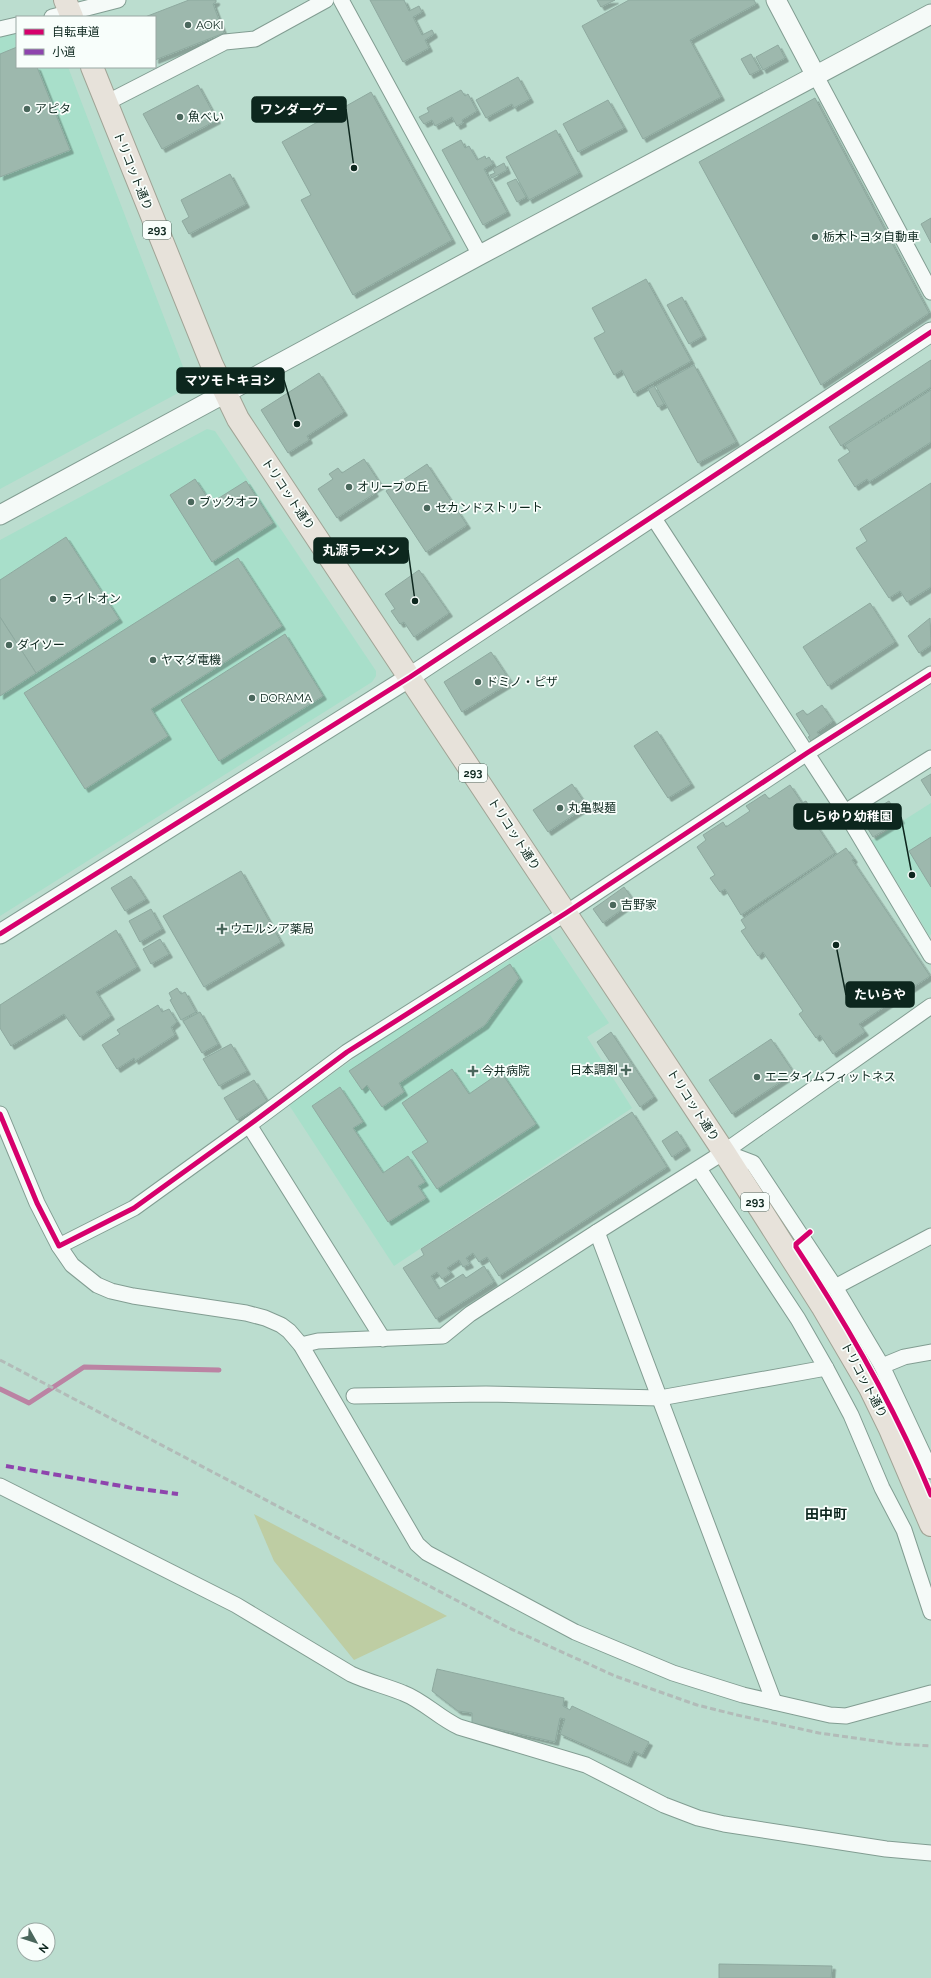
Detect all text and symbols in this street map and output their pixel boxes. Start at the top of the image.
legend [16,16,156,68]
place label: AOKI [196,18,224,32]
marker: AOKI [183,20,193,30]
text: 自転車道 [52,25,100,39]
text: 小道 [52,45,76,59]
callout: ワンダーグー [252,97,346,122]
place label: アピタ [35,102,71,116]
text: ワンダーグー [260,102,338,117]
marker: アピタ [22,104,32,114]
place label: 魚べい [188,110,224,124]
marker: 魚べい [175,112,185,122]
street label: トリコット通り [111,129,155,213]
road number: 293 [143,221,171,239]
place label: 栃木トヨタ自動車 [823,230,919,244]
marker: 栃木トヨタ自動車 [810,232,820,242]
callout: マツモトキヨシ [177,368,284,393]
text: マツモトキヨシ [184,373,276,388]
street label: トリコット通り [259,455,317,533]
place label: オリーブの丘 [357,480,428,494]
marker: オリーブの丘 [344,482,354,492]
place label: ブックオフ [199,495,259,509]
marker: ブックオフ [186,497,196,507]
place label: セカンドストリート [435,501,543,515]
marker: セカンドストリート [422,503,432,513]
callout: 丸源ラーメン [314,538,408,563]
text: 丸源ラーメン [322,543,400,558]
place label: ライトオン [61,592,121,606]
marker: ライトオン [48,594,58,604]
place label: ダイソー [17,638,65,652]
marker: ダイソー [4,640,14,650]
place label: ヤマダ電機 [161,653,221,667]
marker: ヤマダ電機 [148,655,158,665]
place label: ドミノ・ピザ [486,675,558,689]
marker: ドミノ・ピザ [473,677,483,687]
place label: DORAMA [260,691,312,705]
marker: DORAMA [247,693,257,703]
road number: 293 [459,764,487,782]
street label: トリコット通り [485,795,543,873]
place label: 丸亀製麺 [568,801,616,815]
marker: 丸亀製麺 [555,803,565,813]
callout: しらゆり幼稚園 [794,804,901,829]
text: しらゆり幼稚園 [801,809,893,824]
place label: 吉野家 [621,898,657,912]
marker: 吉野家 [608,900,618,910]
place label: ウエルシア薬局 [230,922,314,936]
marker: ウエルシア薬局 [217,924,227,934]
callout: たいらや [846,982,914,1007]
text: たいらや [854,987,906,1002]
place label: 日本調剤 [570,1063,618,1077]
place label: 今井病院 [482,1064,530,1078]
marker: 今井病院 [467,1065,479,1077]
marker: 日本調剤 [621,1065,631,1075]
street label: トリコット通り [664,1066,722,1144]
place label: エニタイムフィットネス [765,1070,896,1084]
marker: エニタイムフィットネス [752,1072,762,1082]
road number: 293 [741,1193,769,1211]
street label: トリコット通り [838,1340,890,1420]
district label: 田中町 [805,1506,847,1522]
north arrow [16,1922,56,1962]
text: N [36,1941,51,1955]

